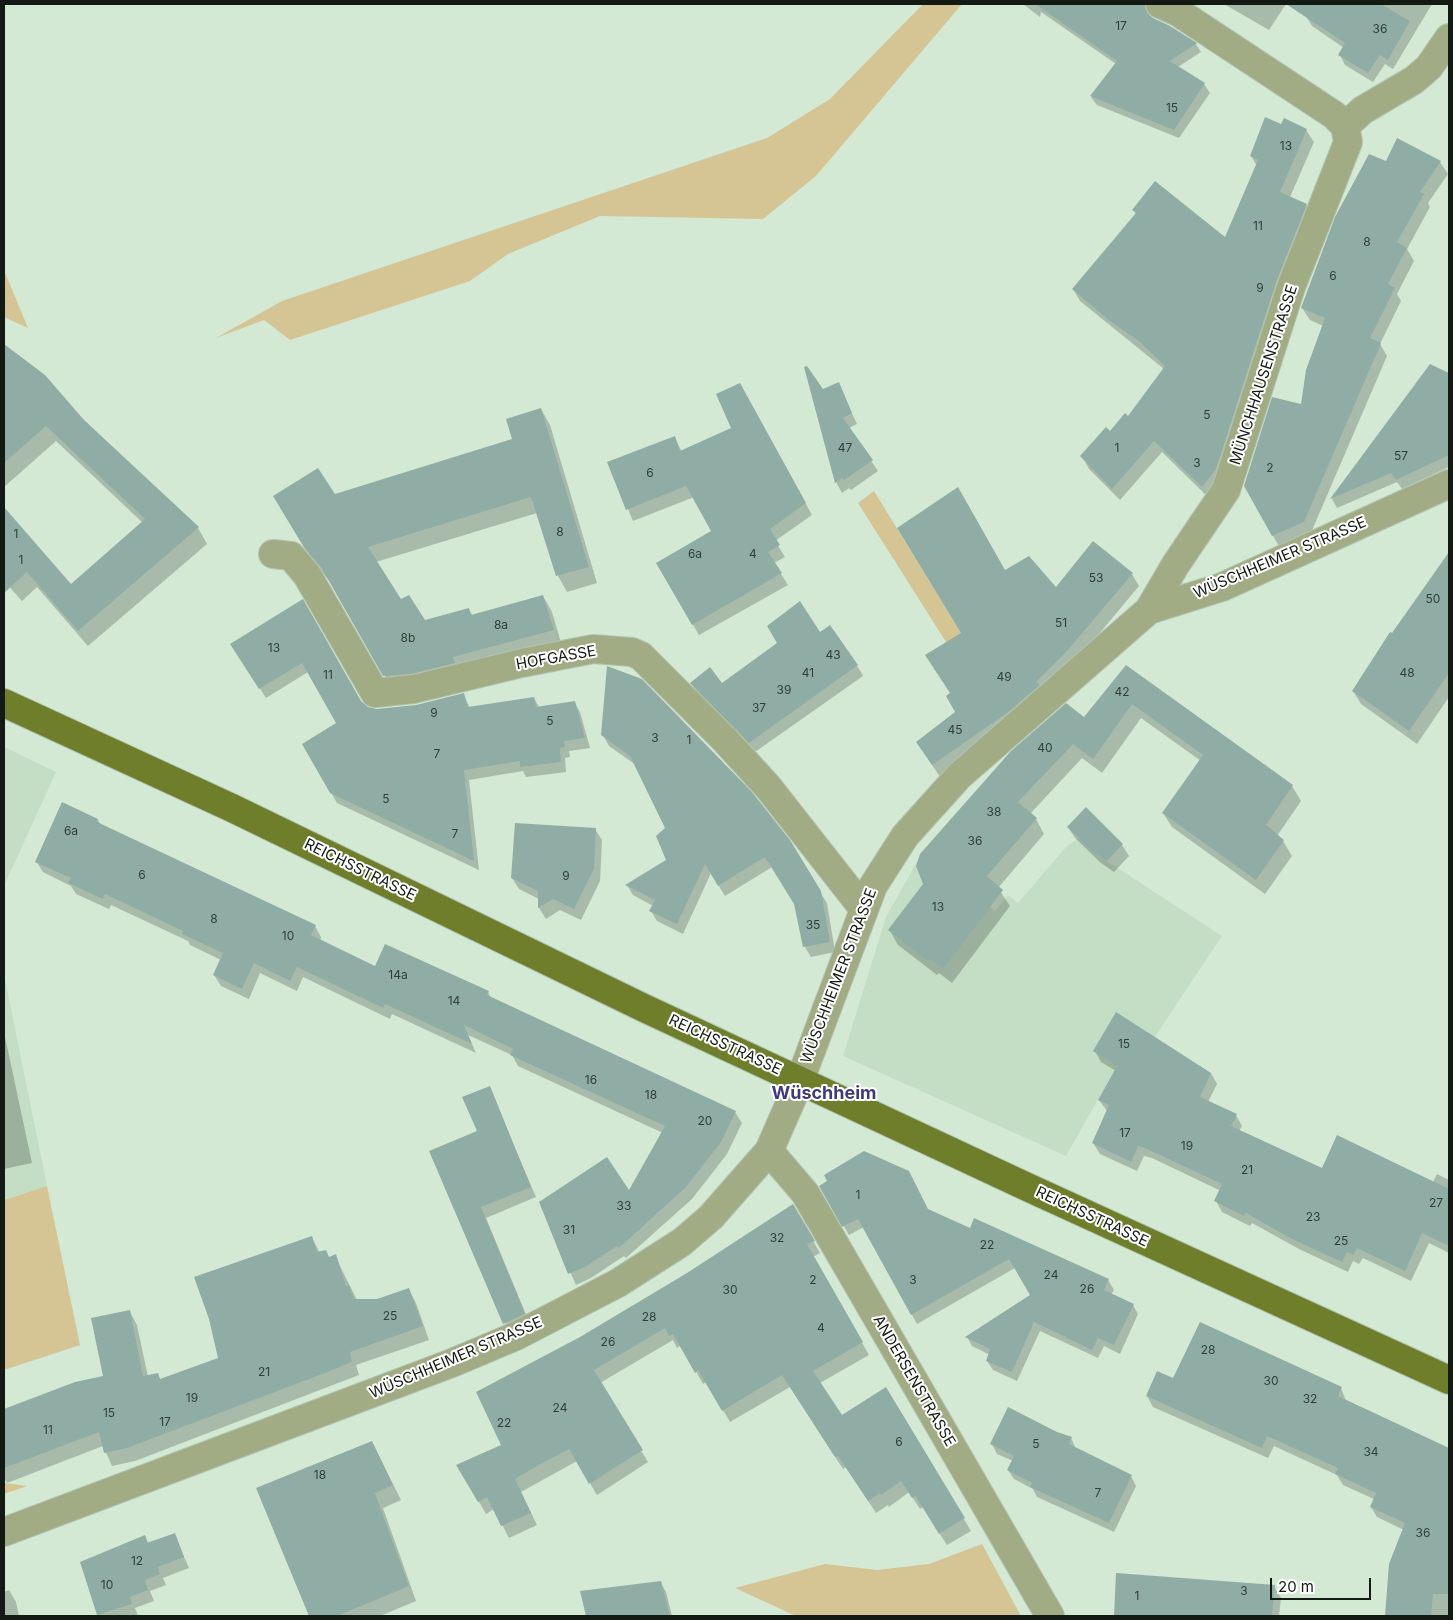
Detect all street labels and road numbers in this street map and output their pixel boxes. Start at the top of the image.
street label: MÜNCHHAUSENSTRASSE [1226,283,1302,467]
street label: WÜSCHHEIMER STRASSE [1191,513,1369,603]
street label: HOFGASSE [515,642,597,674]
street label: REICHSSTRASSE [301,835,419,905]
street label: WÜSCHHEIMER STRASSE [797,886,881,1066]
street label: REICHSSTRASSE [666,1011,784,1079]
street label: REICHSSTRASSE [1033,1183,1151,1251]
street label: ANDERSENSTRASSE [869,1312,959,1450]
street label: WÜSCHHEIMER STRASSE [367,1313,545,1403]

